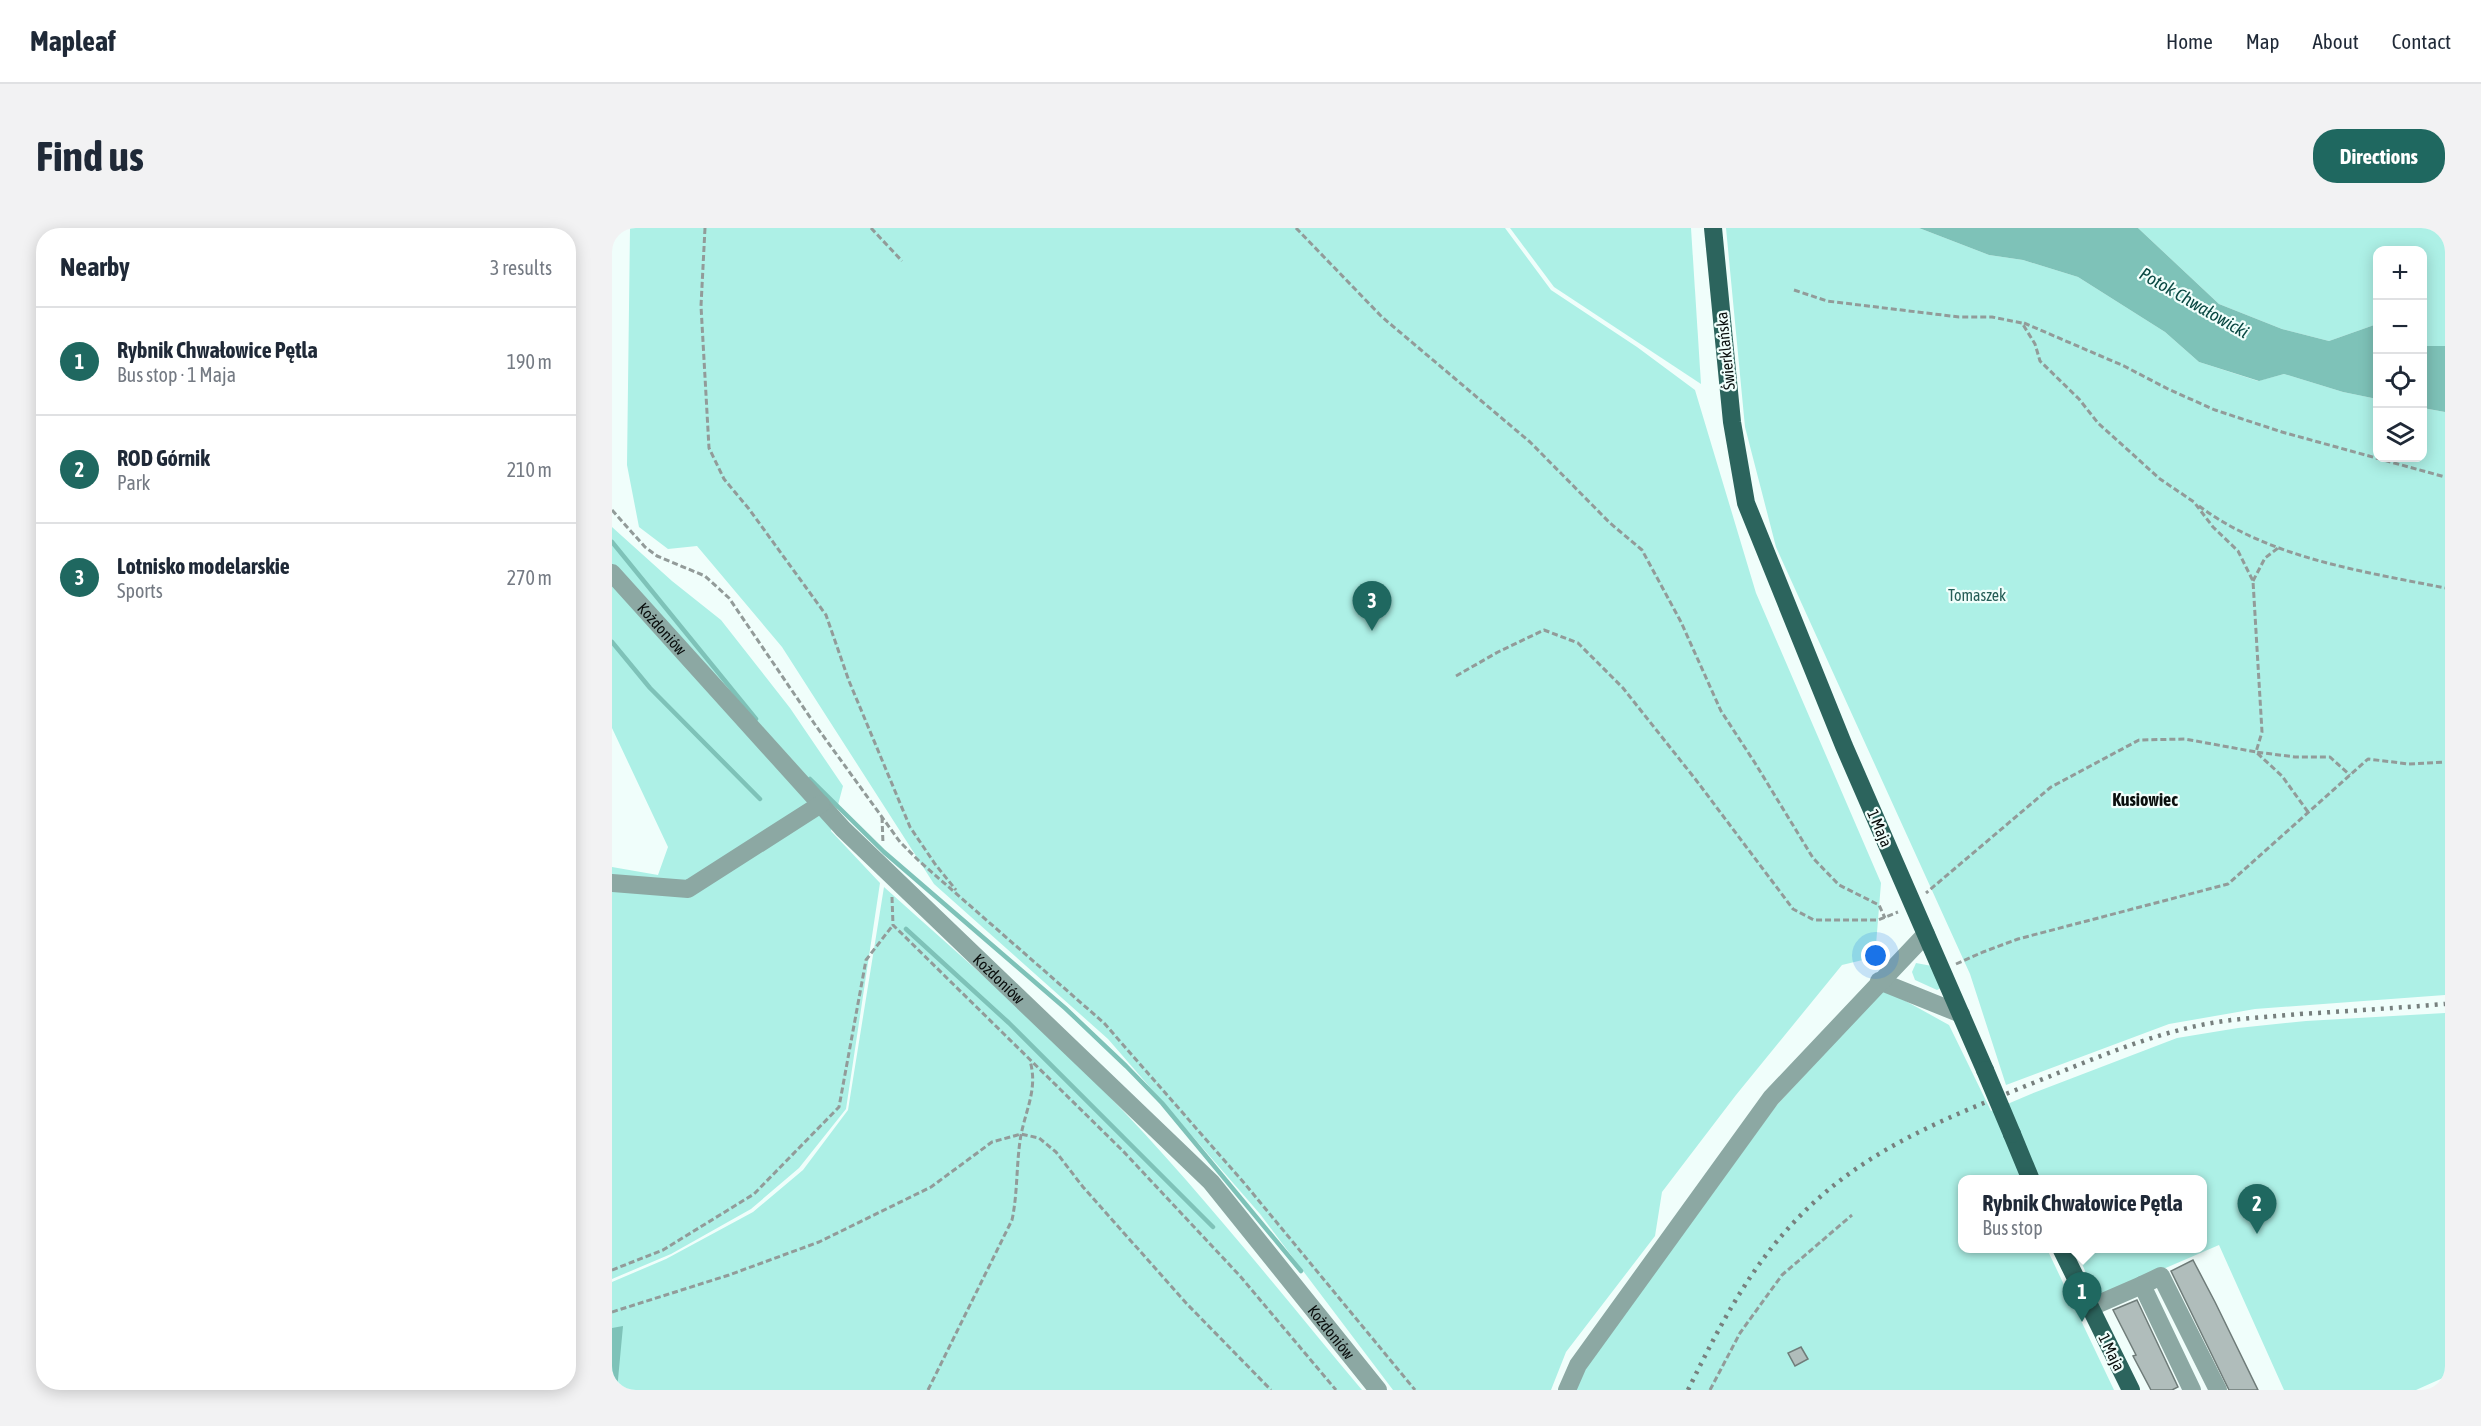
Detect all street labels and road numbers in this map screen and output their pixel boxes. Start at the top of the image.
street label: Świerklańska [1712,311,1738,391]
street label: Kożdoniów [634,599,691,659]
street label: 1 Maja [1863,807,1896,850]
street label: Kożdoniów [970,950,1029,1008]
street label: Kożdoniów [1304,1301,1359,1363]
street label: 1 Maja [2094,1331,2129,1374]

